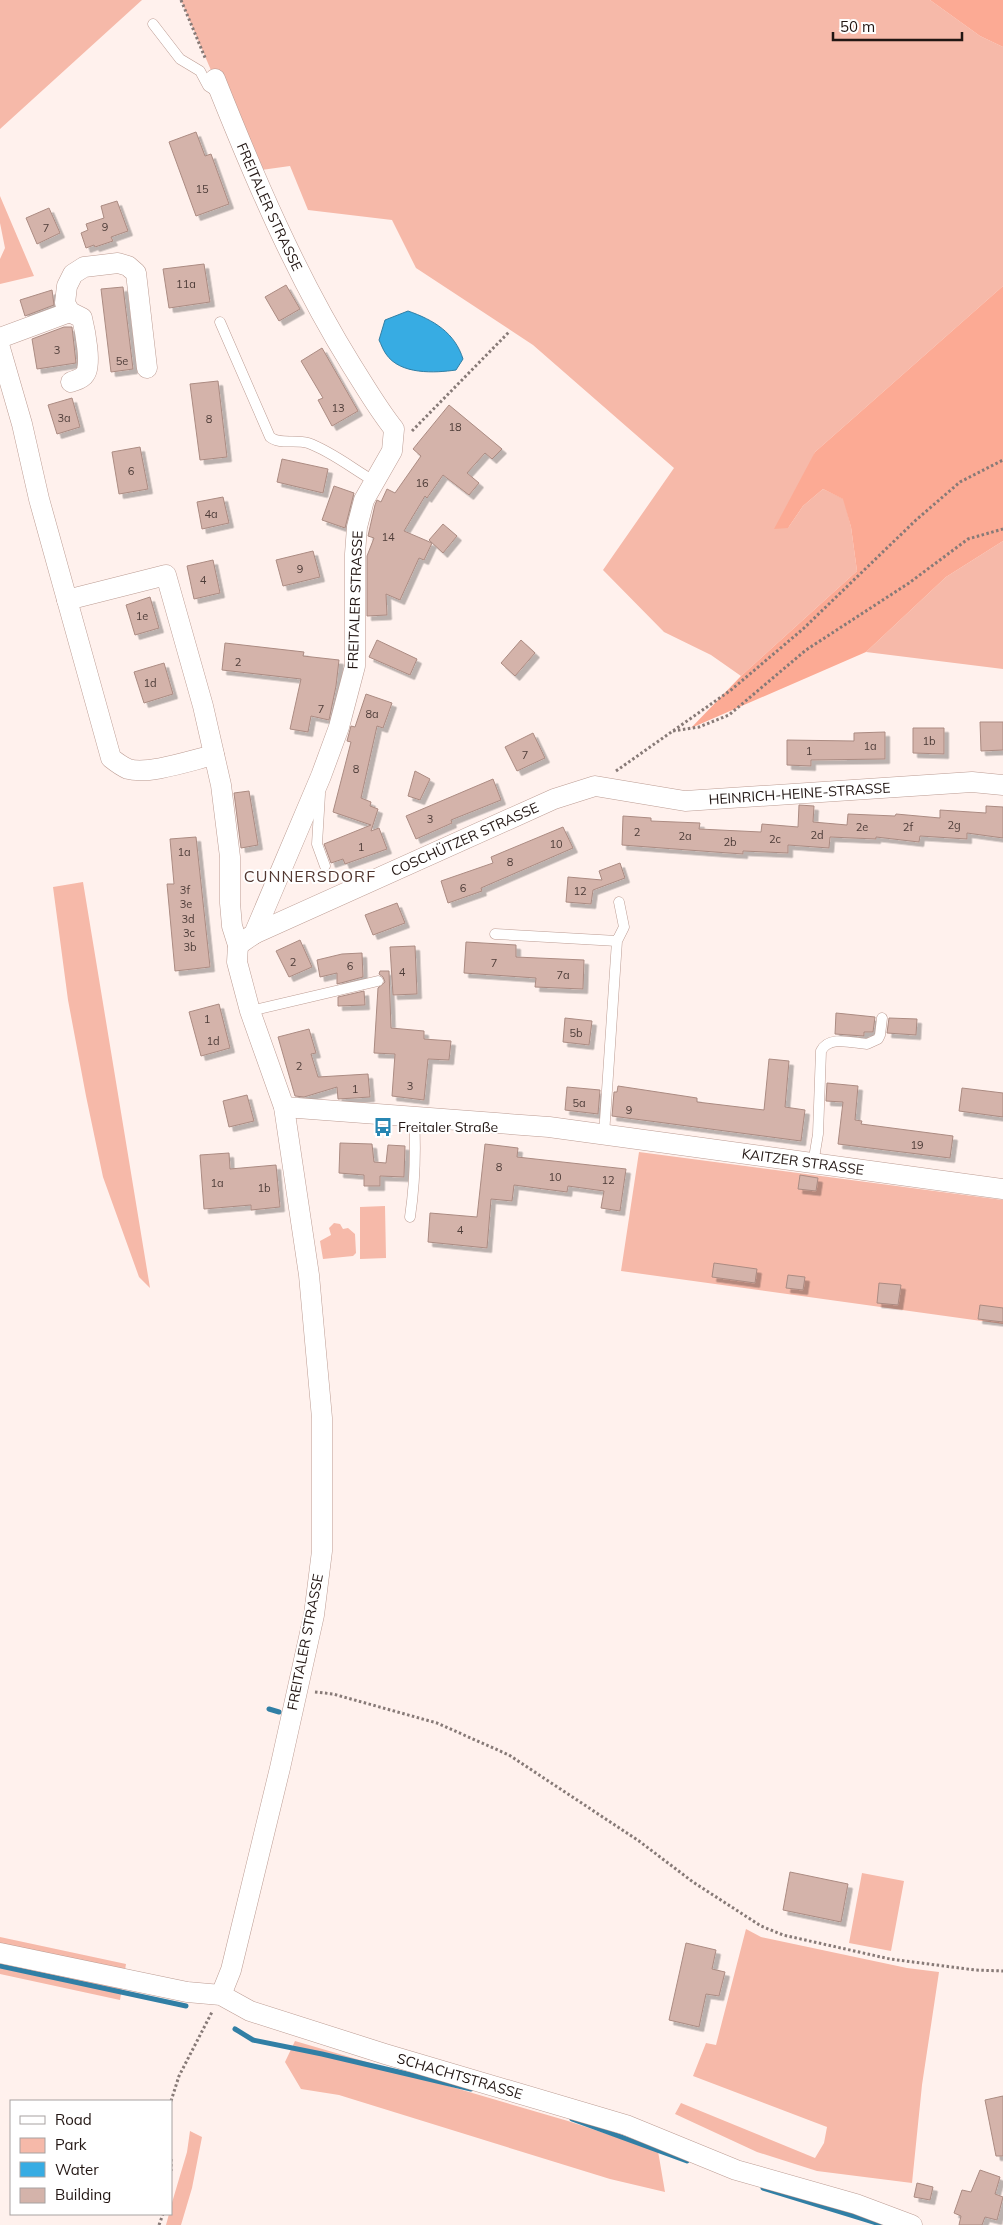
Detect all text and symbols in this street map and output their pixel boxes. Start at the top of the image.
scale bar [833,10,962,42]
text: 50 m [840,17,875,36]
street label: FREITALER STRASSE [233,140,307,274]
house number: 15 [195,182,209,196]
house number: 9 [102,220,108,234]
house number: 7 [43,221,49,235]
house number: 11a [176,277,196,291]
house number: 3 [54,343,60,357]
house number: 5e [116,354,128,368]
house number: 13 [331,401,345,415]
house number: 3a [57,411,71,425]
house number: 8 [206,412,213,426]
house number: 18 [448,420,462,434]
house number: 6 [128,464,135,478]
house number: 16 [415,476,429,490]
house number: 4a [204,507,218,521]
street label: FREITALER STRASSE [344,530,366,670]
house number: 14 [381,530,395,544]
house number: 9 [297,562,303,576]
house number: 4 [200,573,207,587]
house number: 1e [136,609,148,623]
house number: 2 [235,655,242,669]
house number: 1d [143,676,157,690]
house number: 7 [318,702,324,716]
house number: 8a [365,707,379,721]
house number: 1b [922,734,936,748]
house number: 1a [863,739,877,753]
house number: 1 [806,744,812,758]
house number: 7 [522,748,528,762]
house number: 8 [353,762,360,776]
street label: HEINRICH-HEINE-STRASSE [708,778,891,808]
street label: COSCHÜTZER STRASSE [388,798,541,880]
house number: 3 [427,812,433,826]
house number: 2g [947,818,961,832]
house number: 2e [856,820,868,834]
house number: 2f [903,820,913,834]
house number: 2 [634,825,641,839]
house number: 2d [810,828,824,842]
house number: 2a [678,829,692,843]
house number: 2c [769,832,782,846]
house number: 2b [723,835,737,849]
house number: 10 [549,837,563,851]
house number: 1 [358,840,364,854]
house number: 1a [177,845,191,859]
house number: 8 [507,855,514,869]
district label: CUNNERSDORF [244,866,376,886]
house number: 6 [460,881,467,895]
house number: 3f [180,883,190,897]
house number: 12 [573,884,587,898]
house number: 3e [180,897,192,911]
house number: 3d [181,912,195,926]
house number: 3c [183,926,196,940]
house number: 3b [183,940,197,954]
house number: 2 [290,955,297,969]
house number: 7 [491,956,497,970]
house number: 6 [347,959,354,973]
house number: 4 [399,965,406,979]
house number: 7a [556,968,570,982]
house number: 1 [204,1012,210,1026]
house number: 5b [569,1026,583,1040]
house number: 1d [206,1034,220,1048]
house number: 2 [296,1059,303,1073]
house number: 3 [407,1079,413,1093]
house number: 1 [352,1082,358,1096]
house number: 5a [572,1096,586,1110]
house number: 9 [626,1103,632,1117]
bus stop icon: Freitaler Straße [372,1116,394,1138]
place label: Freitaler Straße [398,1118,498,1136]
house number: 19 [910,1138,924,1152]
street label: KAITZER STRASSE [741,1144,865,1179]
house number: 8 [496,1160,503,1174]
house number: 10 [548,1170,562,1184]
house number: 12 [601,1173,615,1187]
house number: 1a [210,1176,224,1190]
house number: 1b [257,1181,271,1195]
house number: 4 [457,1223,464,1237]
street label: FREITALER STRASSE [283,1572,327,1712]
street label: SCHACHTSTRASSE [395,2049,525,2103]
legend [10,2100,172,2215]
text: Road [55,2110,92,2129]
text: Park [55,2135,87,2154]
text: Water [55,2160,99,2179]
text: Building [55,2185,111,2204]

